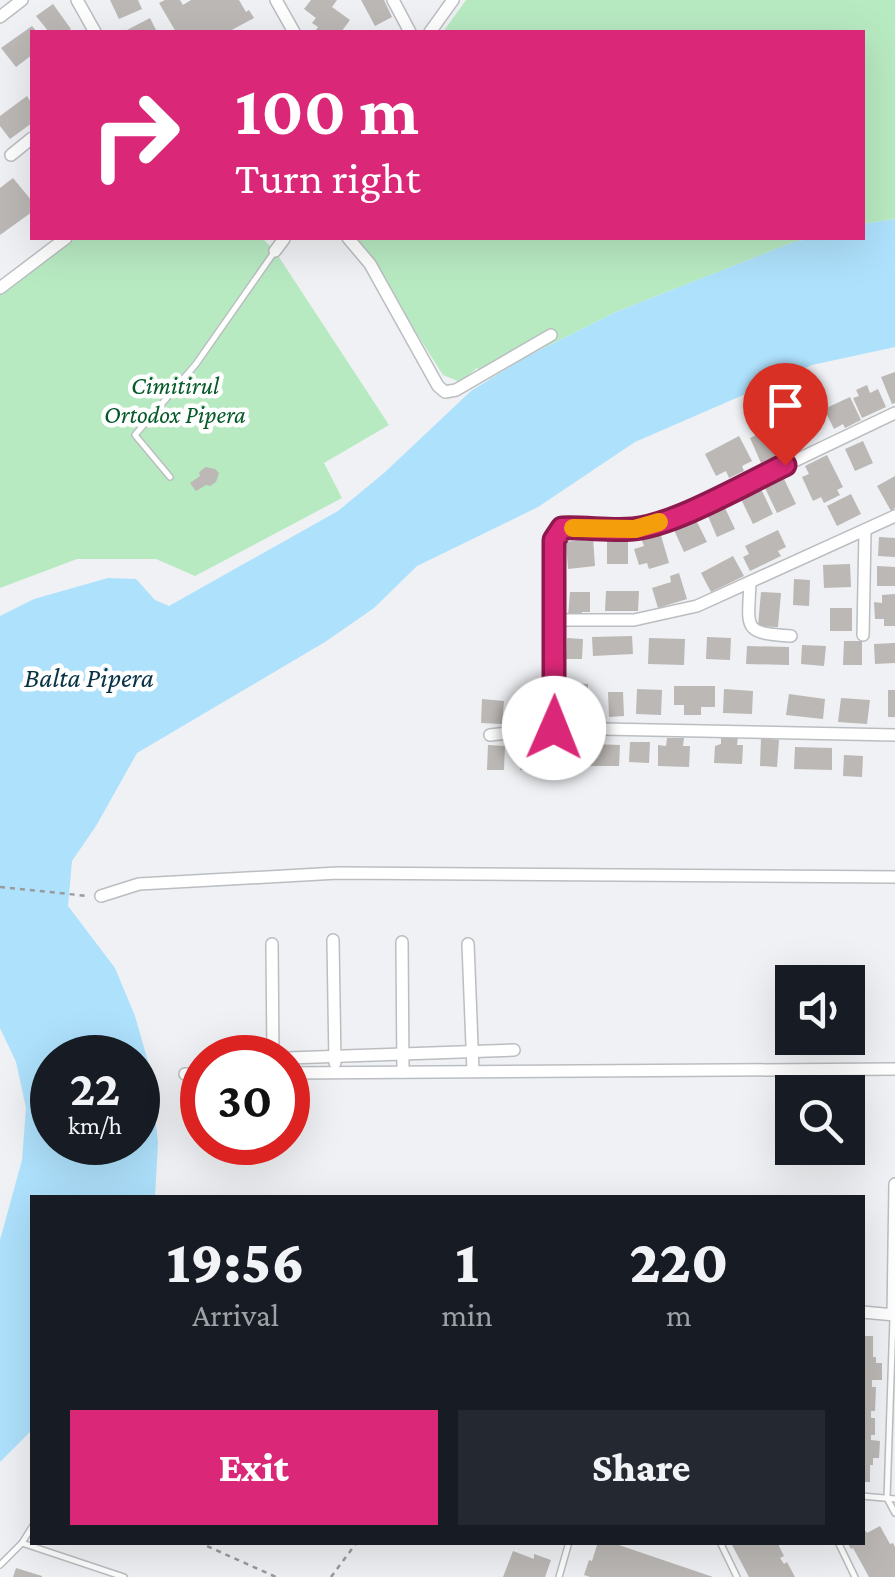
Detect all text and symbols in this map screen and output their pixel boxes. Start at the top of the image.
icon: right [70,70,200,200]
text: 100 m [235,71,419,149]
text: Turn right [235,153,420,203]
pin [743,363,828,466]
park label: Cimitirul Ortodox Pipera [104,372,246,429]
icon: arrive [758,378,813,433]
water label: Balta Pipera [24,662,154,693]
position arrow [502,676,606,780]
map controls [775,965,865,1165]
button: sound [775,965,865,1055]
speed limit sign: 30 [180,1035,310,1165]
text: 22 [70,1060,120,1116]
button: search [775,1075,865,1165]
text: km/h [68,1112,122,1139]
text: 19:56 [166,1228,305,1295]
text: 1 [455,1228,479,1295]
text: 220 [629,1228,728,1295]
text: Arrival [192,1297,279,1333]
text: min [441,1297,493,1333]
text: m [666,1297,692,1333]
button: Exit [70,1410,438,1525]
button: Share [458,1410,825,1525]

